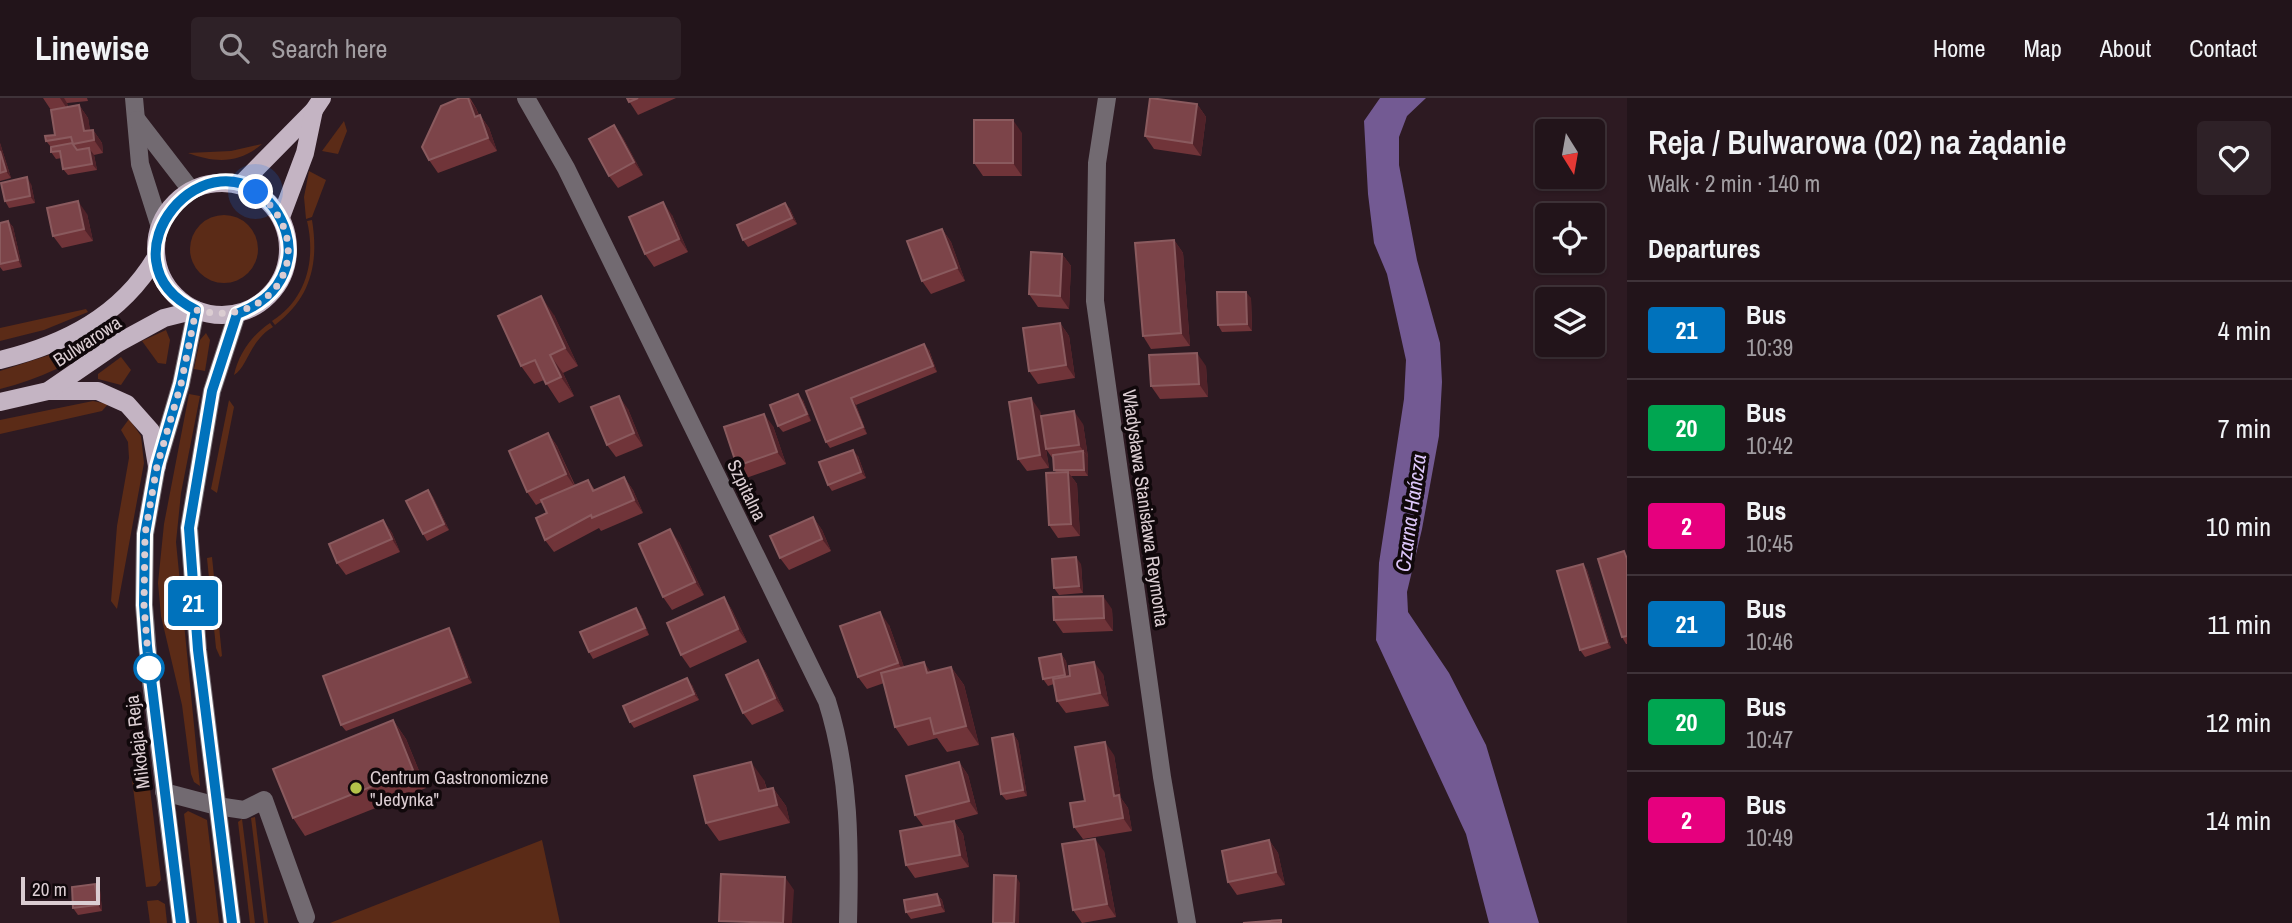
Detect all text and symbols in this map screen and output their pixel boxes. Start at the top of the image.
search box [191,17,681,80]
text: Linewise [35,26,149,70]
icon: search [215,29,253,67]
text: Search here [271,31,387,66]
text: Home [1933,32,1985,64]
text: Map [2023,32,2062,64]
text: About [2100,32,2151,64]
text: Contact [2189,32,2257,64]
north arrow [1535,119,1605,189]
map controls [1535,119,1605,357]
text: Reja / Bulwarowa (02) na żądanie [1648,120,2067,164]
button: heart [2197,121,2271,195]
text: Walk · 2 min · 140 m [1648,168,1820,199]
your location [238,174,273,209]
button: locate [1535,203,1605,273]
text: Departures [1648,231,1761,266]
button: layers [1535,287,1605,357]
text: Bus [1746,297,1786,332]
street label: Bulwarowa [48,309,126,373]
text: 4 min [2218,313,2271,348]
text: 21 [1676,314,1697,346]
text: 10:39 [1746,332,1793,363]
street label: Władysława Stanisława Reymonta [1116,388,1176,628]
text: Bus [1746,395,1786,430]
text: 7 min [2218,411,2271,446]
text: 20 [1676,412,1697,444]
text: 10:42 [1746,430,1793,461]
water label: Czarna Hańcza [1388,452,1433,574]
street label: Szpitalna [721,455,773,525]
text: Bus [1746,493,1786,528]
text: 10 min [2206,509,2271,544]
text: 2 [1681,510,1692,542]
text: 10:45 [1746,528,1793,559]
line badge: 21 [162,580,224,626]
text: 21 [182,587,204,619]
text: Bus [1746,591,1786,626]
text: 11 min [2207,607,2271,642]
text: 21 [1676,608,1697,640]
text: 10:46 [1746,626,1793,657]
unlabelled marker [134,653,164,683]
text: Bus [1746,689,1786,724]
street label: Mikołaja Reja [118,693,156,790]
text: 12 min [2206,705,2271,740]
text: 20 [1676,706,1697,738]
text: 10:47 [1746,724,1793,755]
place label: Centrum Gastronomiczne "Jedynka" [370,764,548,812]
marker: Centrum Gastronomiczne "Jedynka" [348,780,364,796]
text: Bus [1746,787,1786,822]
text: 14 min [2206,803,2271,838]
text: 2 [1681,804,1692,836]
text: 10:49 [1746,822,1793,853]
scale bar [21,874,100,906]
text: 20 m [32,876,67,902]

